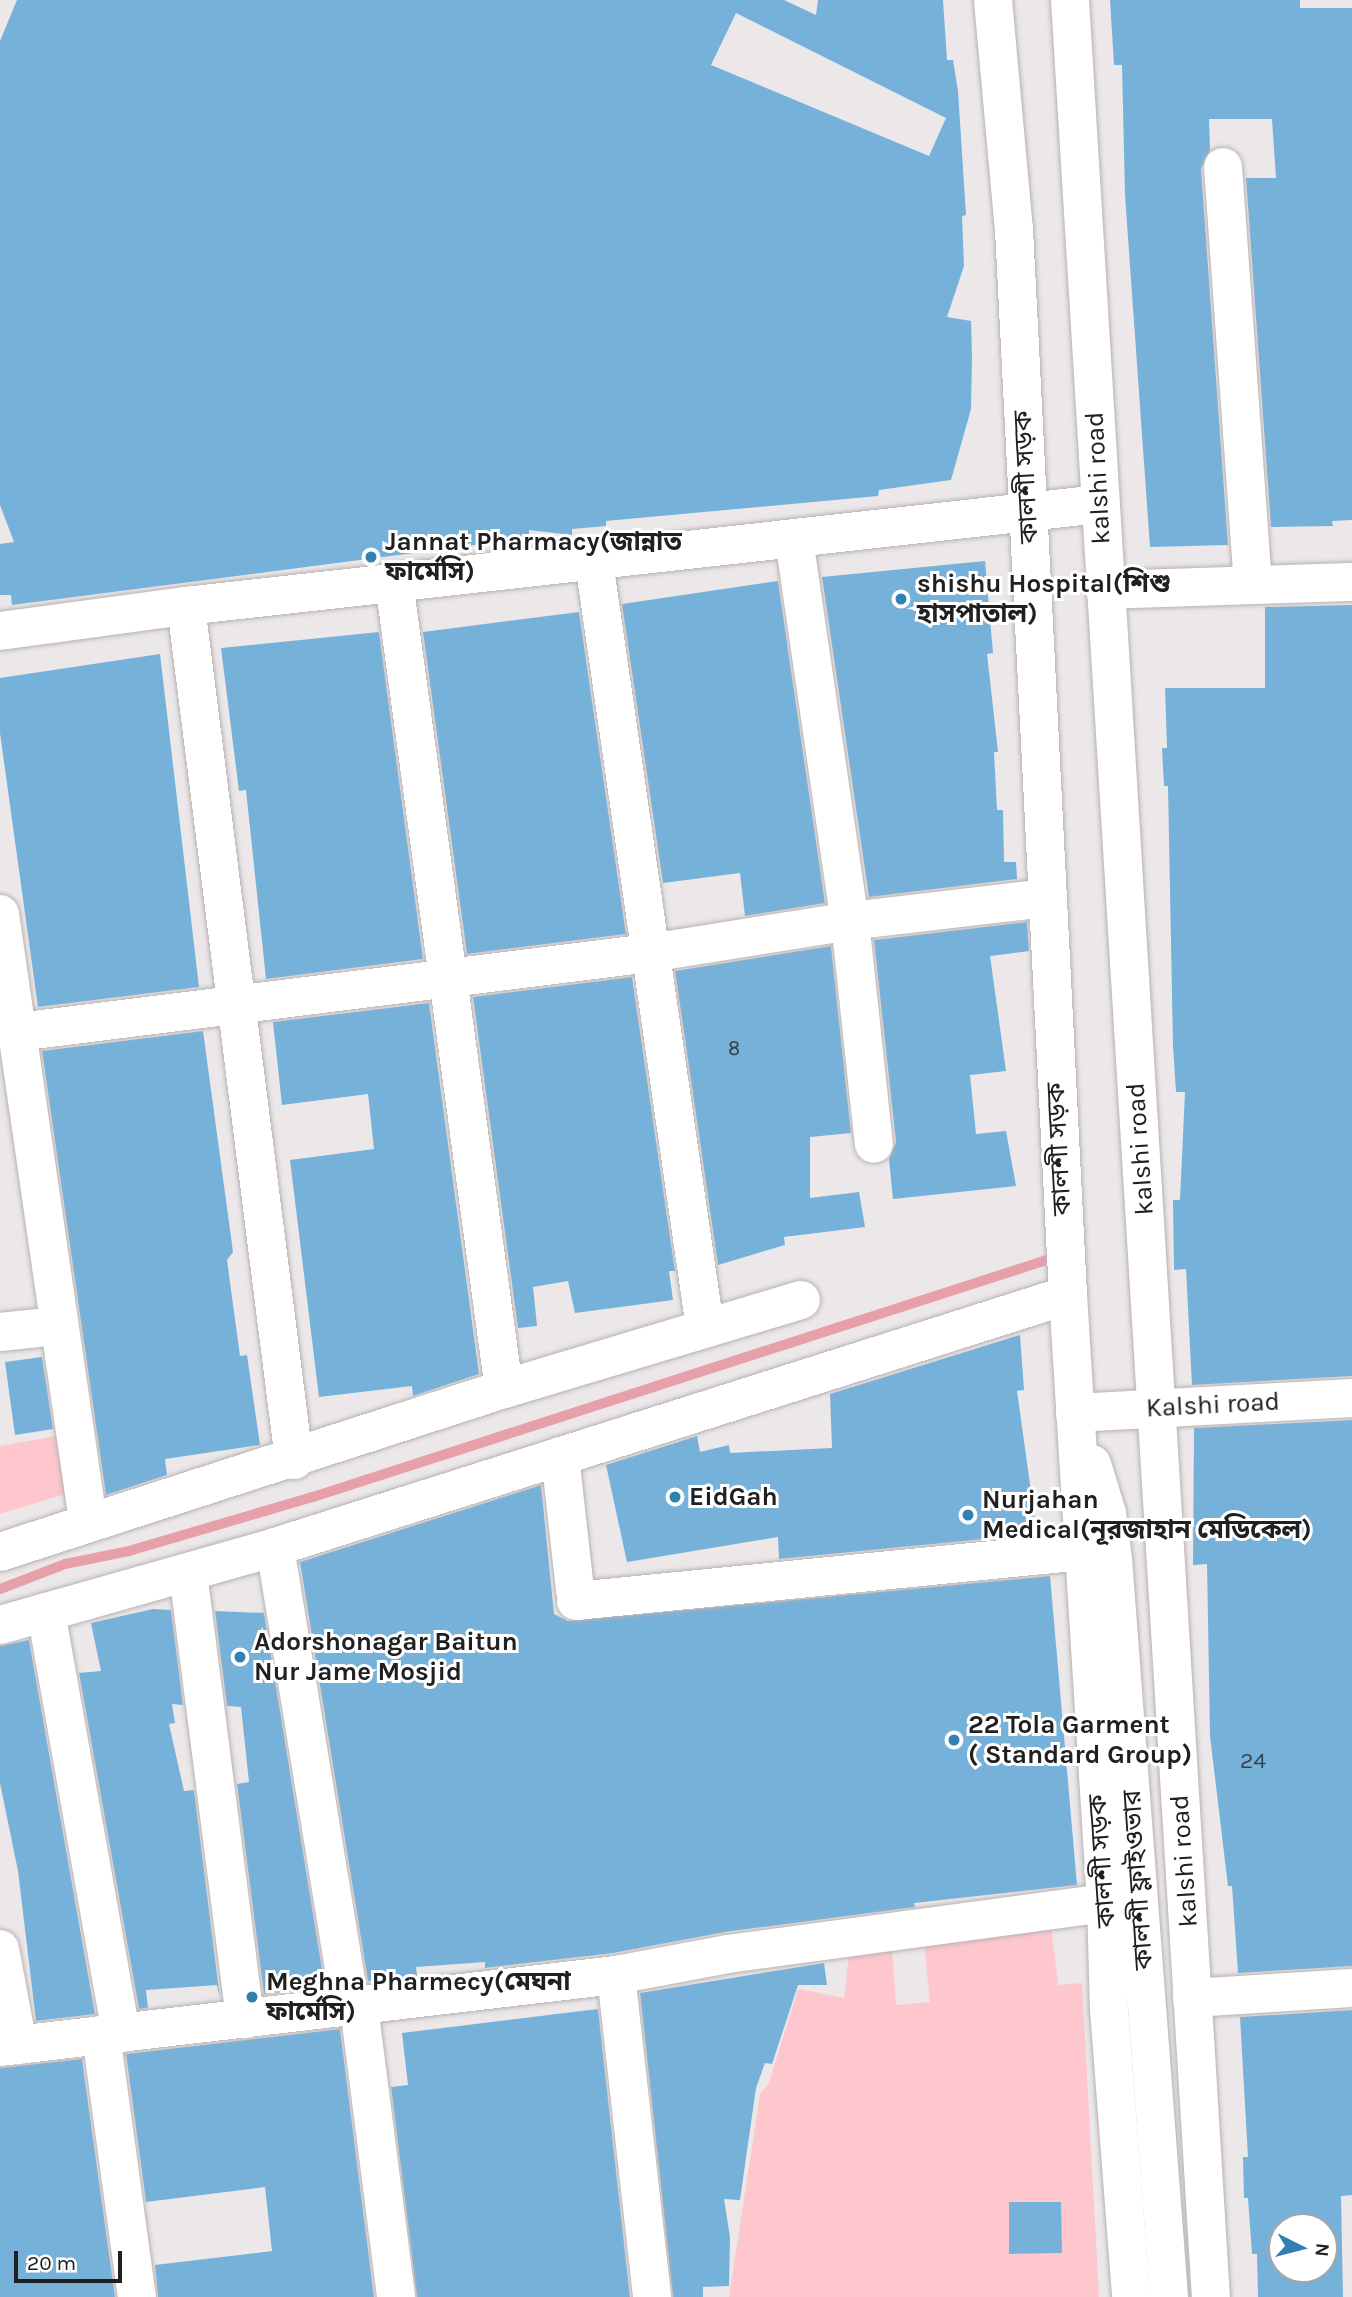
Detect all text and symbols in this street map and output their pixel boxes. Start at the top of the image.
street label: কালশী সড়ক [1007,410,1045,544]
street label: kalshi road [1079,411,1117,545]
place label: Jannat Pharmacy(জান্নাত ফার্মেসি) [385,526,682,588]
marker: Jannat Pharmacy(জান্নাত ফার্মেসি) [363,549,379,565]
place label: shishu Hospital(শিশু হাসপাতাল) [917,568,1171,630]
marker: shishu Hospital(শিশু হাসপাতাল) [891,589,911,609]
house number: ৪ [727,1034,741,1062]
street label: কালশী সড়ক [1040,1082,1078,1216]
street label: kalshi road [1120,1082,1160,1216]
street label: Kalshi road [1145,1386,1281,1424]
place label: EidGah [689,1481,778,1513]
place label: Nurjahan Medical(নূরজাহান মেডিকেল) [982,1484,1312,1546]
marker: EidGah [667,1489,683,1505]
marker: Nurjahan Medical(নূরজাহান মেডিকেল) [960,1507,976,1523]
place label: Adorshonagar Baitun Nur Jame Mosjid [254,1626,518,1688]
marker: Adorshonagar Baitun Nur Jame Mosjid [232,1649,248,1665]
place label: 22 Tola Garment ( Standard Group) [968,1709,1192,1770]
marker: 22 Tola Garment ( Standard Group) [946,1732,962,1748]
house number: 24 [1240,1747,1266,1775]
street label: কালশী ফ্লাইওভার [1116,1789,1160,1971]
street label: কালশী সড়ক [1082,1793,1122,1929]
street label: kalshi road [1164,1794,1204,1928]
place label: Meghna Pharmecy(মেঘনা ফার্মেসি) [266,1966,571,2028]
marker: Meghna Pharmecy(মেঘনা ফার্মেসি) [244,1989,260,2005]
north arrow [1268,2213,1338,2283]
scale bar [18,2238,126,2282]
text: N [1310,2242,1334,2258]
text: 20 m [27,2251,76,2275]

